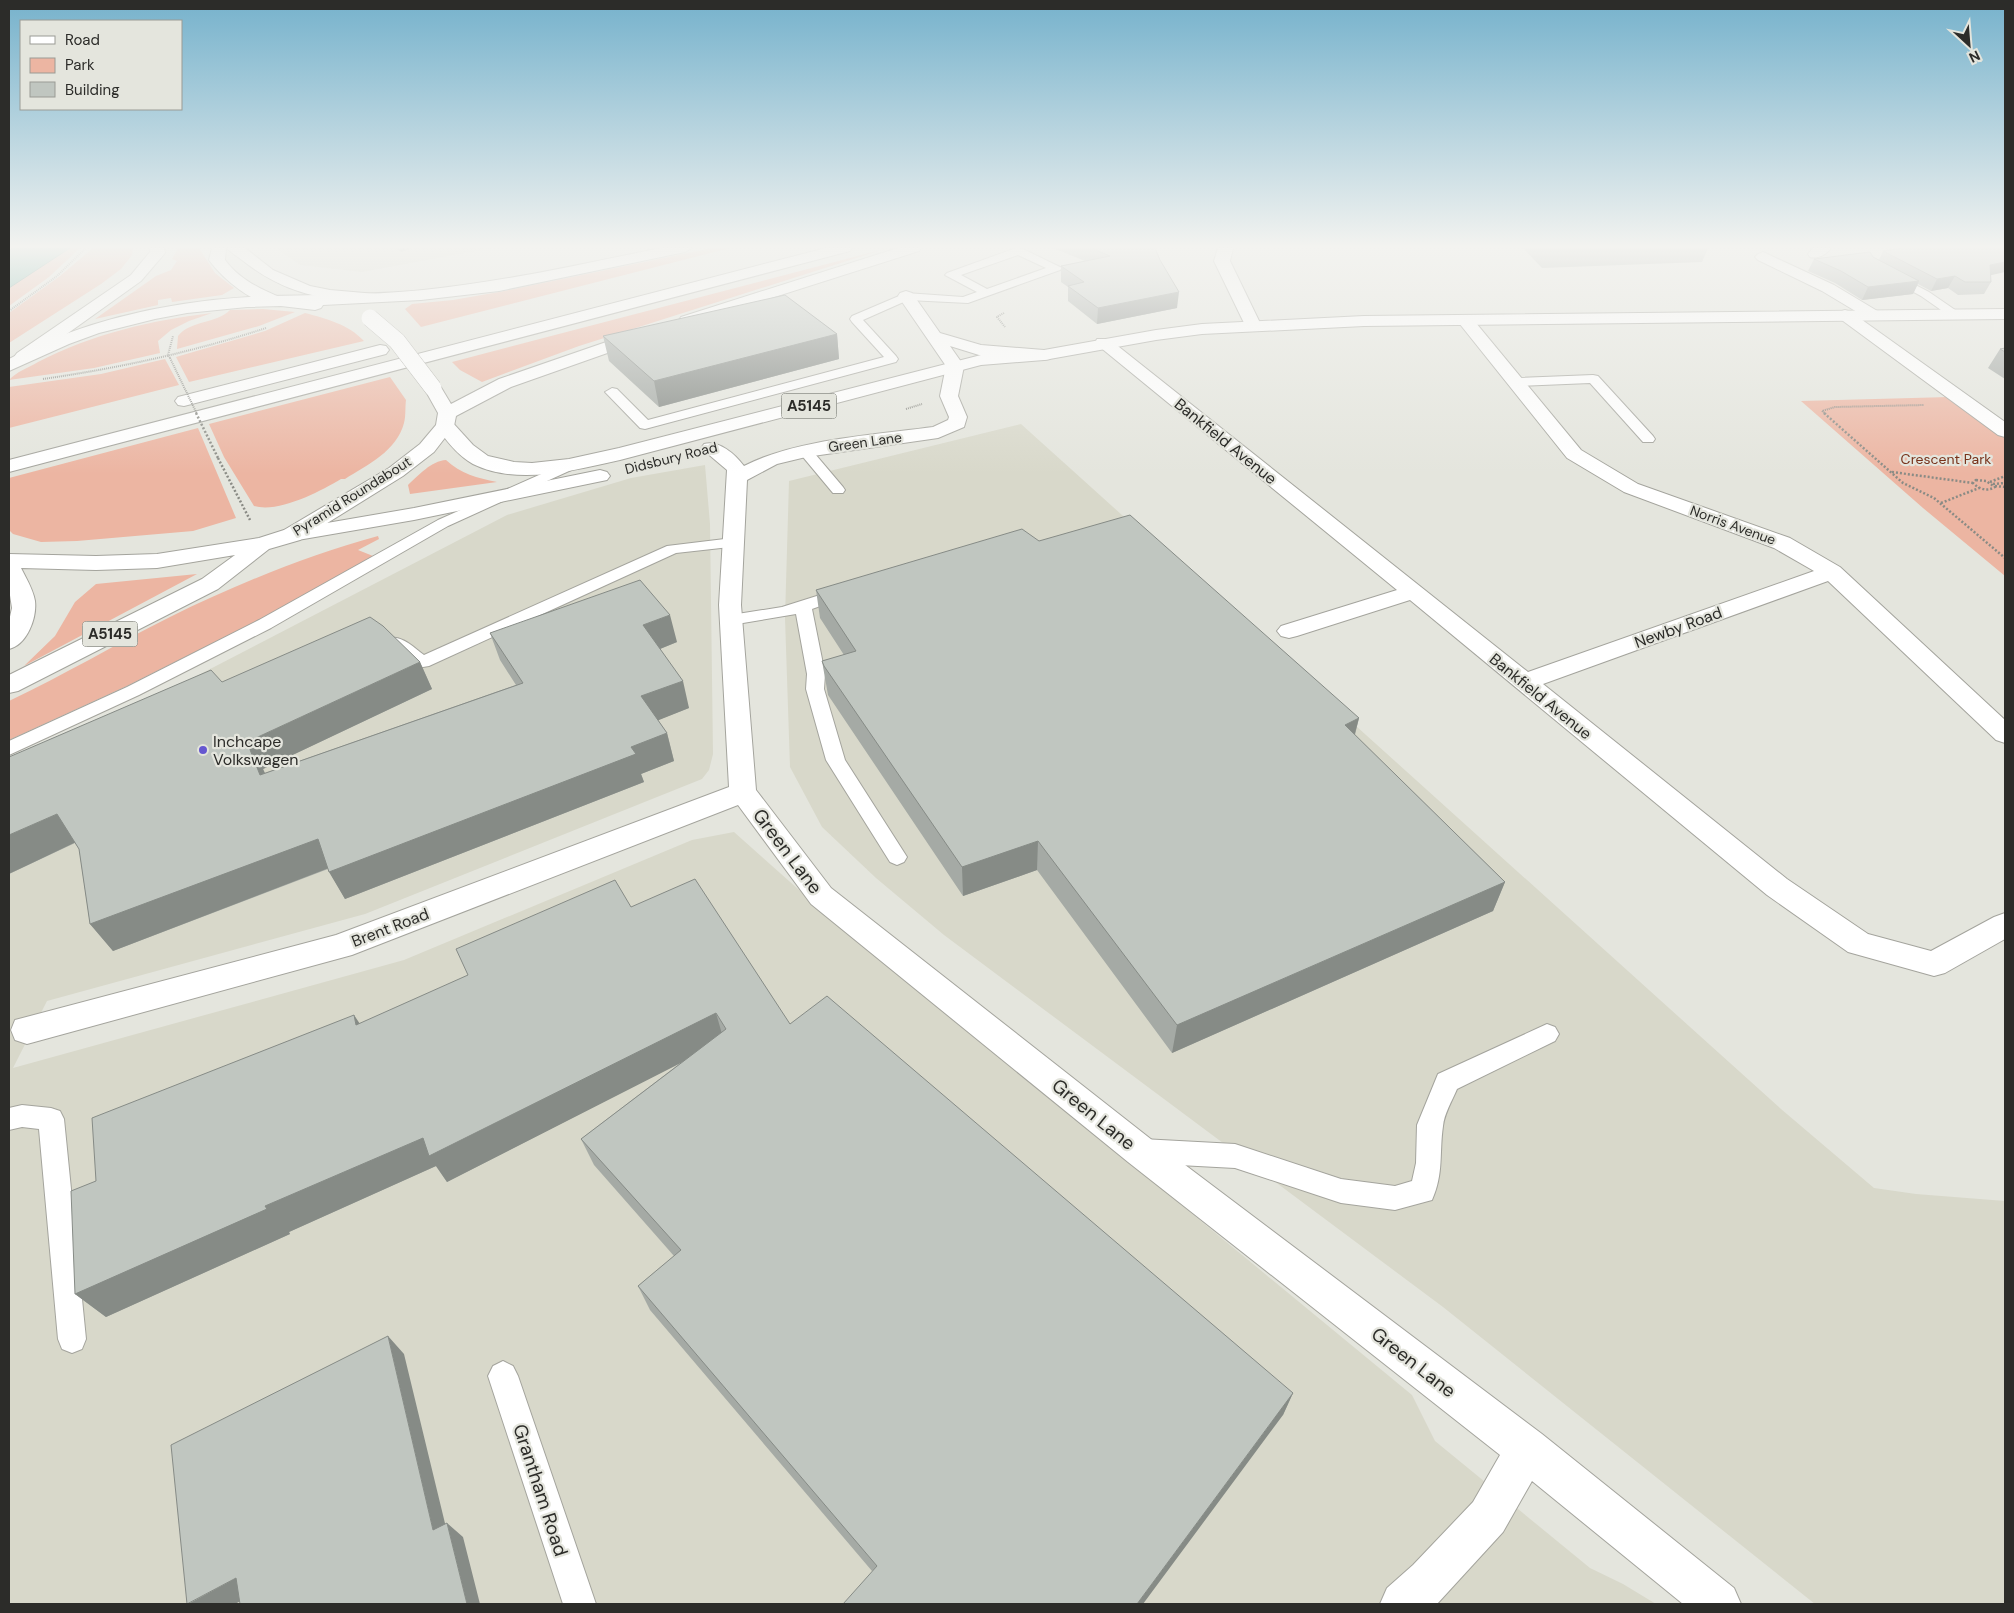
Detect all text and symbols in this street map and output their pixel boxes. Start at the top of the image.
legend [20,20,182,110]
north arrow [1944,20,1994,70]
text: Road [65,30,100,50]
text: N [1966,46,1983,67]
text: Park [65,55,95,75]
text: Building [65,80,120,100]
road number: A5145 [782,394,836,418]
street label: Bankfield Avenue [1170,394,1281,489]
street label: Green Lane [827,428,903,456]
street label: Didsbury Road [623,438,719,478]
park label: Crescent Park [1901,450,1991,468]
street label: Pyramid Roundabout [289,452,415,540]
street label: Norris Avenue [1688,501,1778,549]
street label: Newby Road [1631,602,1725,653]
road number: A5145 [82,622,138,646]
street label: Bankfield Avenue [1485,649,1596,744]
place label: Inchcape Volkswagen [213,731,299,770]
marker: Inchcape Volkswagen [197,744,209,756]
street label: Green Lane [747,804,828,899]
street label: Brent Road [348,903,432,952]
street label: Green Lane [1047,1073,1141,1156]
street label: Green Lane [1366,1322,1461,1403]
street label: Grantham Road [507,1421,574,1559]

